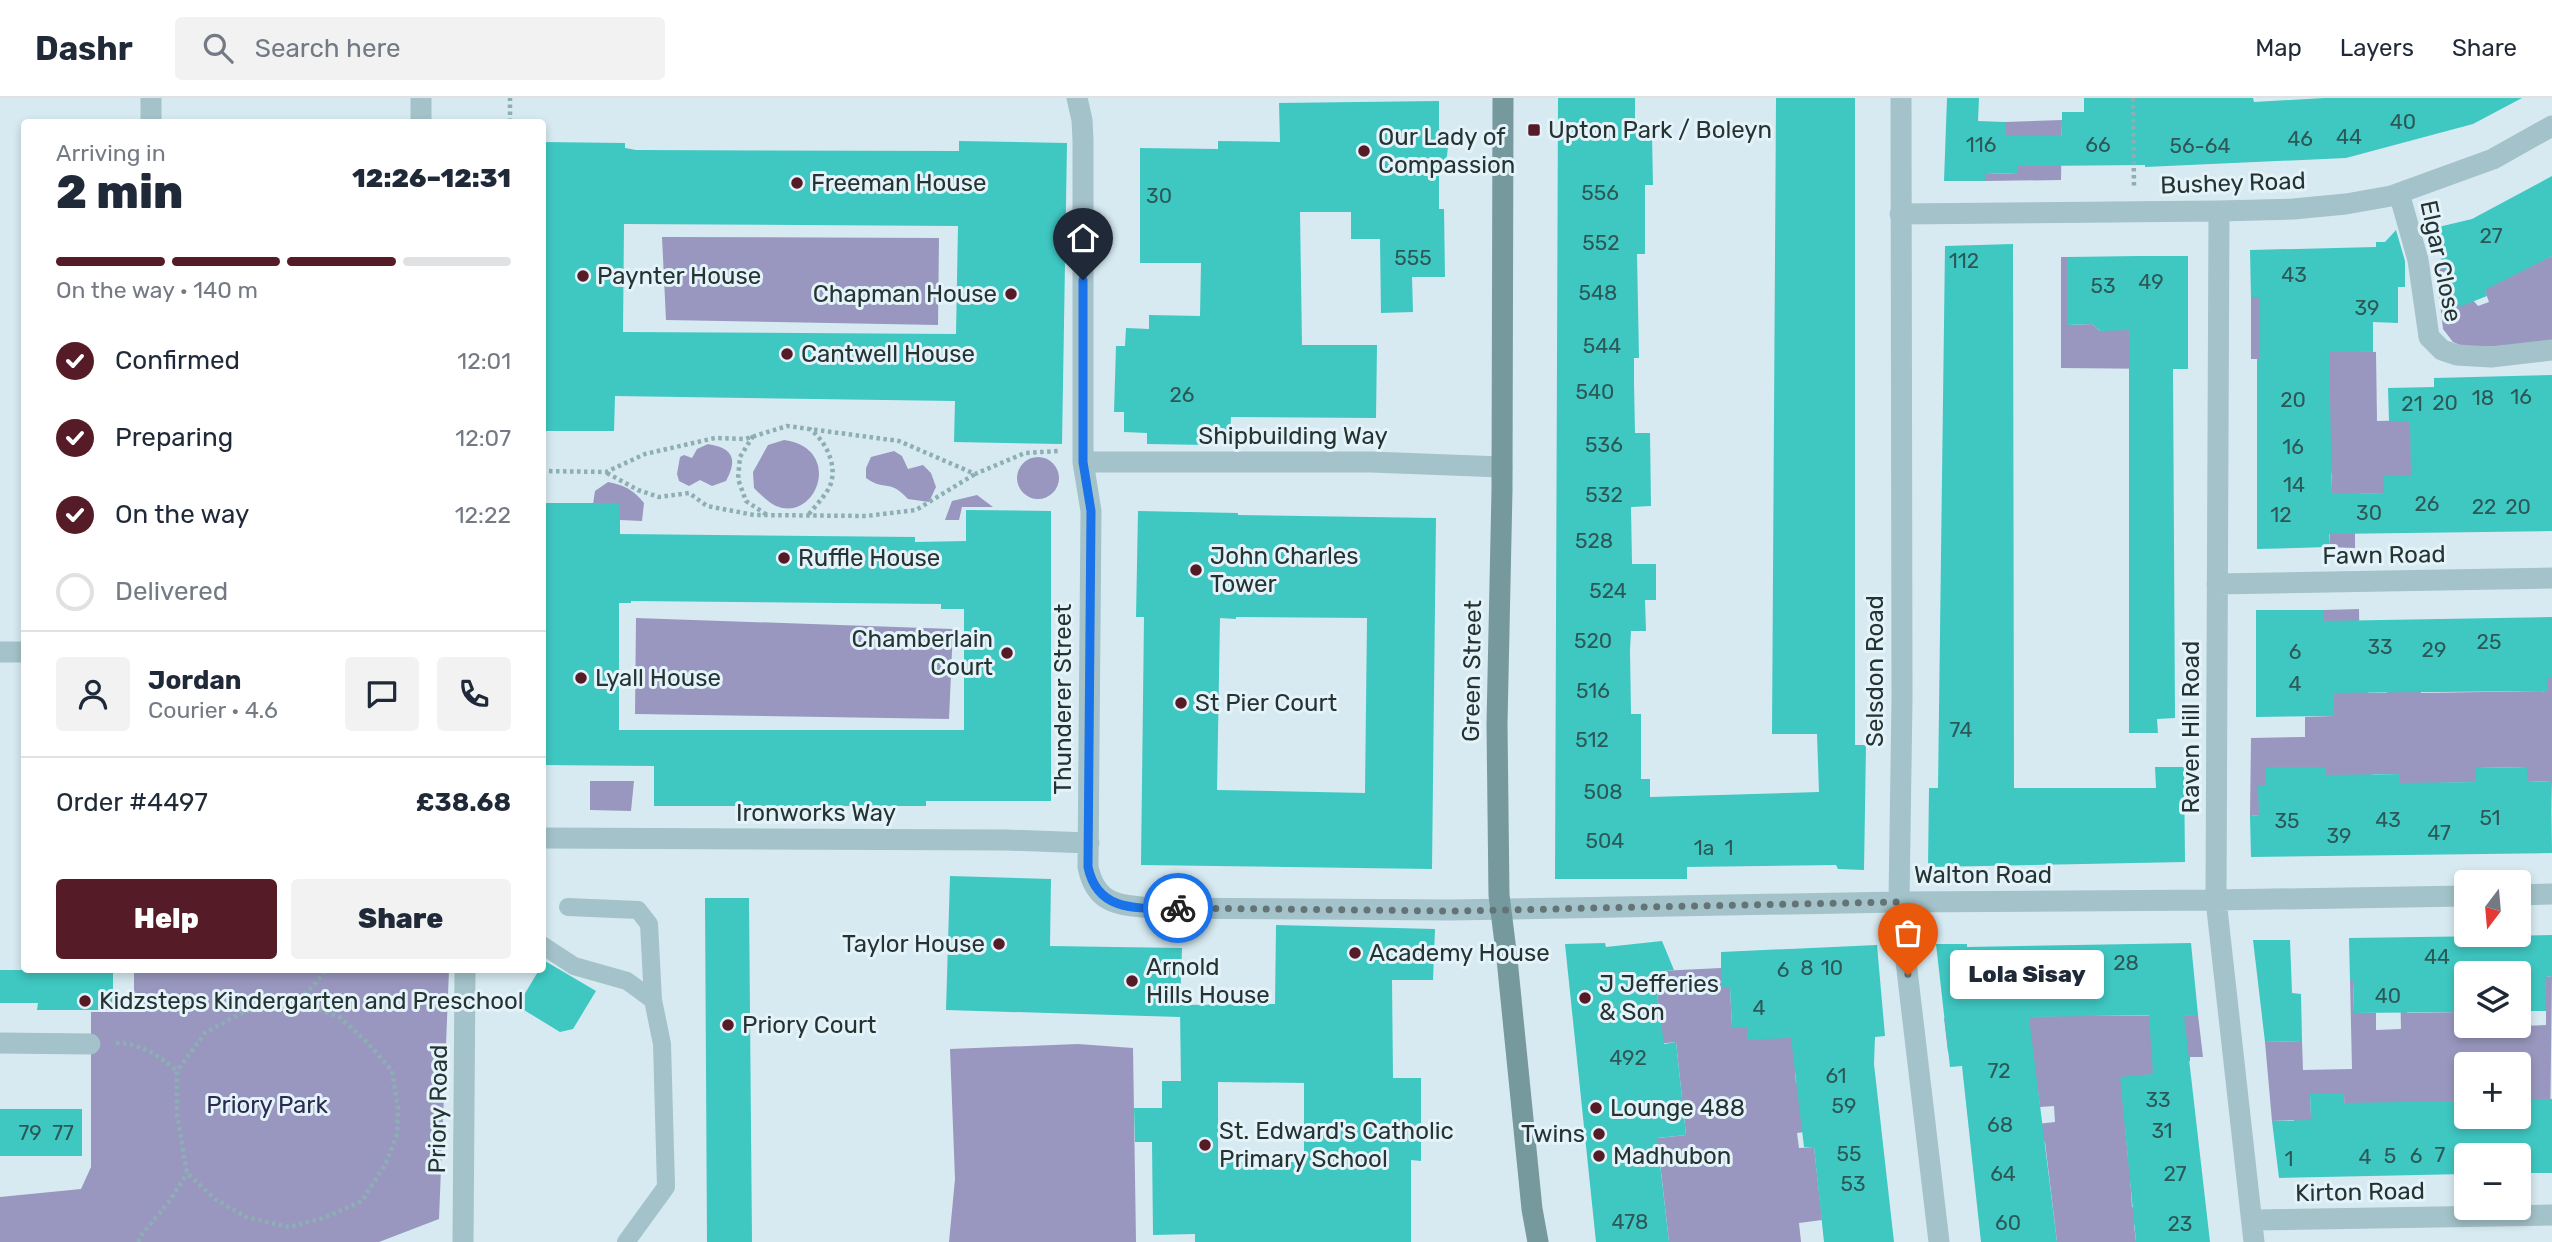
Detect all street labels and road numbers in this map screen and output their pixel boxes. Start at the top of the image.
street label: Bushey Road [2160,166,2306,200]
street label: Elgar Close [2414,198,2468,324]
street label: Shipbuilding Way [1198,422,1388,450]
street label: Fawn Road [2322,540,2446,570]
street label: Selsdon Road [1861,595,1889,747]
street label: Green Street [1457,600,1487,742]
street label: Thunderer Street [1049,604,1077,794]
street label: Raven Hill Road [2177,641,2205,813]
street label: Ironworks Way [736,799,896,827]
street label: Walton Road [1914,861,2052,889]
street label: Priory Road [423,1044,453,1174]
street label: Kirton Road [2295,1177,2425,1207]

